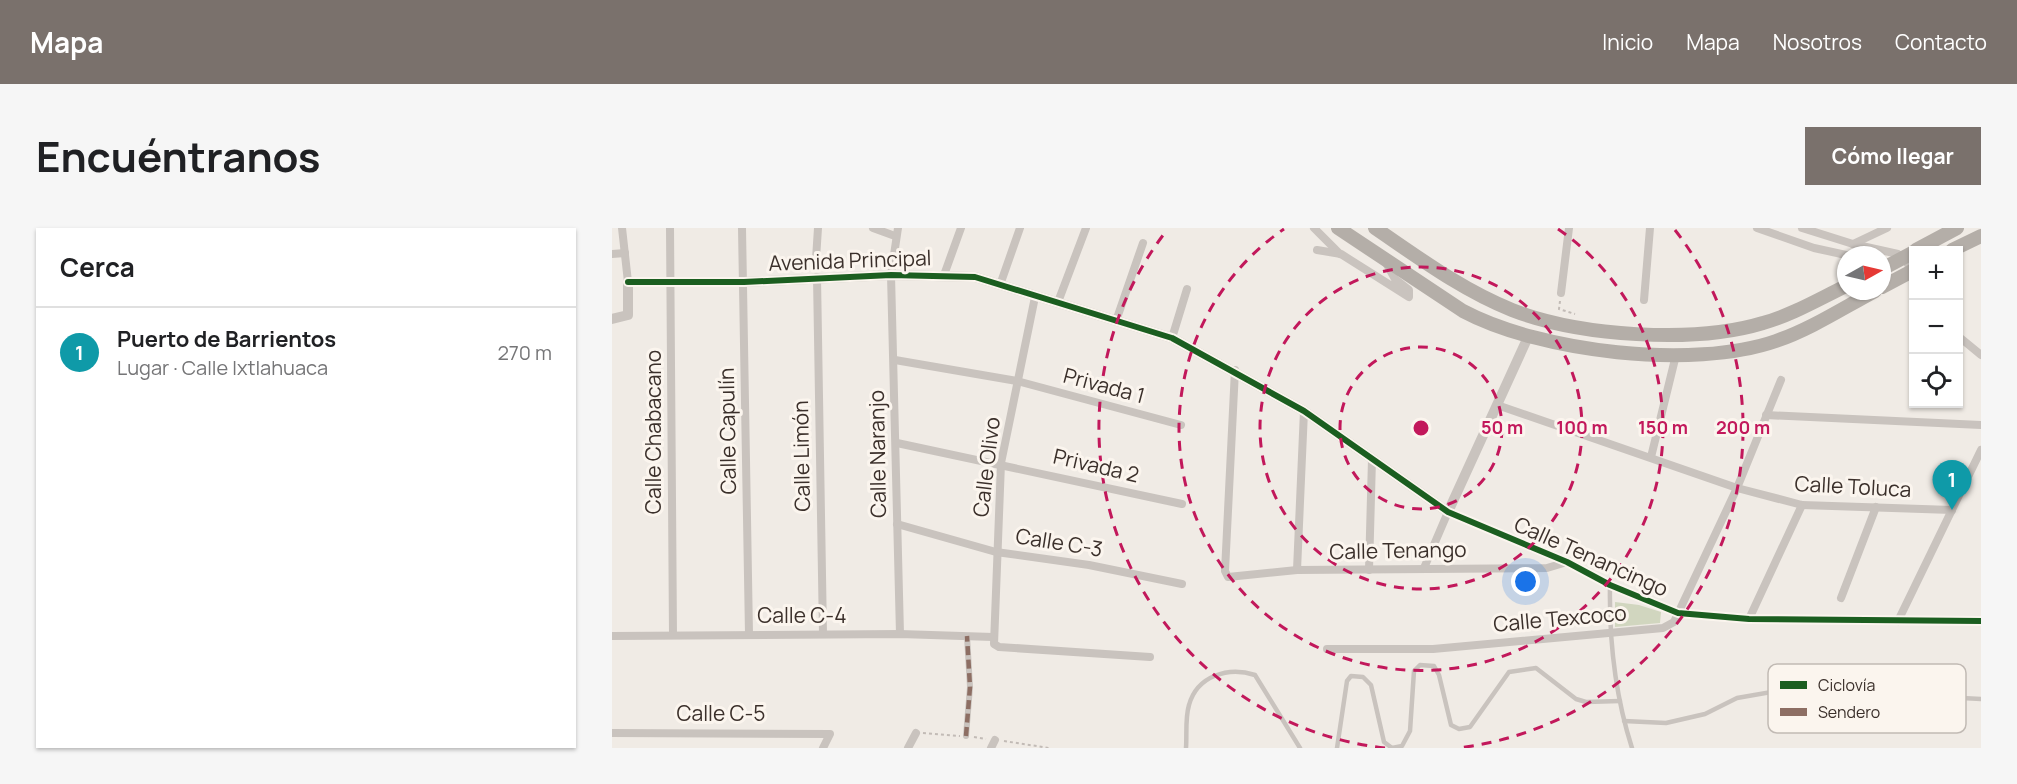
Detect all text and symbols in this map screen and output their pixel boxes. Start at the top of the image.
text: Mapa [30,23,103,61]
text: Inicio [1602,28,1653,56]
text: Mapa [1686,28,1740,56]
text: Nosotros [1773,28,1862,56]
text: Contacto [1895,28,1987,56]
text: Encuéntranos [36,127,321,185]
button: Cómo llegar [1805,127,1981,185]
street label: Avenida Principal [768,243,932,277]
north arrow [1837,246,1891,300]
map controls [1909,246,1963,408]
button: + [1909,246,1963,300]
text: Cerca [60,249,135,285]
button: − [1909,300,1963,354]
text: Puerto de Barrientos [117,324,336,354]
text: 1 [75,339,84,366]
text: 270 m [497,339,552,366]
street label: Calle Chabacano [639,350,667,514]
text: Lugar · Calle Ixtlahuaca [117,354,328,381]
button: locate [1909,354,1963,408]
street label: Privada 1 [1060,361,1148,409]
street label: Calle Capulín [712,367,742,495]
street label: Calle Naranjo [862,390,892,518]
street label: Calle Limón [786,400,816,512]
street label: Calle Olivo [966,415,1006,519]
text: 50 m [1481,415,1523,439]
text: 100 m [1556,415,1608,439]
text: 150 m [1638,415,1688,439]
text: 200 m [1716,415,1770,439]
centre of rings [1411,418,1431,438]
street label: Privada 2 [1051,442,1142,488]
pin: 1 [1932,460,1972,510]
street label: Calle Toluca [1794,469,1912,503]
street label: Calle Tenancingo [1510,510,1673,603]
street label: Calle C-3 [1014,521,1105,563]
street label: Calle Tenango [1329,535,1467,565]
your location [1511,567,1540,596]
street label: Calle Texcoco [1492,598,1628,638]
street label: Calle C-4 [757,601,847,629]
legend [1768,664,1966,733]
text: Ciclovía [1818,674,1875,696]
street label: Calle C-5 [677,699,765,727]
text: Sendero [1818,701,1880,723]

